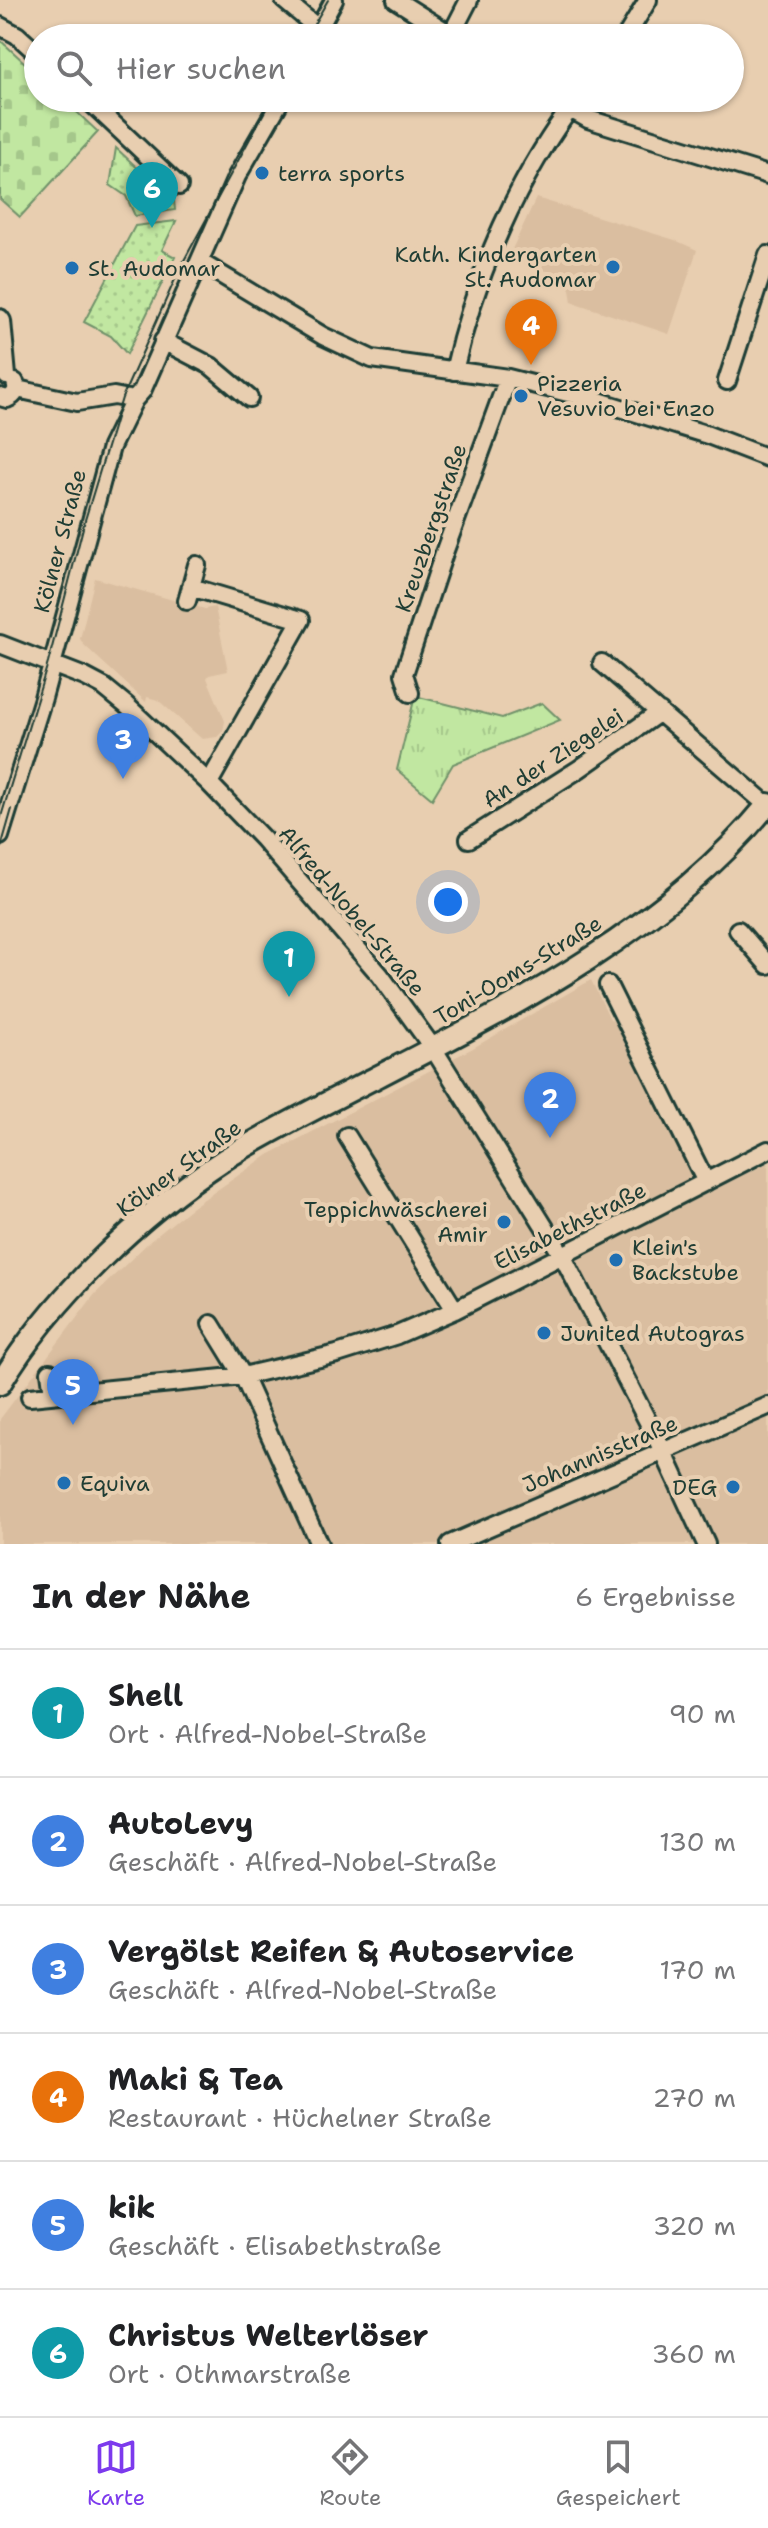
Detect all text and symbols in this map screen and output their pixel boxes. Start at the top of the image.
search box [24,24,744,112]
icon: search [52,46,96,90]
text: Hier suchen [116,48,286,89]
place label: terra sports [278,159,405,188]
pin: 6 [126,162,178,228]
marker: terra sports [253,164,271,182]
place label: Kath. Kindergarten St. Audomar [395,240,597,294]
place label: St. Audomar [88,254,221,283]
marker: Kath. Kindergarten St. Audomar [604,258,622,276]
marker: St. Audomar [63,259,81,277]
pin: 4 [505,299,557,365]
place label: Pizzeria Vesuvio bei Enzo [537,369,715,423]
marker: Pizzeria Vesuvio bei Enzo [512,387,530,405]
street label: Kreuzbergstraße [389,440,473,616]
street label: Kölner Straße [27,466,93,616]
street label: An der Ziegelei [477,702,629,814]
pin: 3 [97,713,149,779]
street label: Alfred-Nobel-Straße [272,820,432,1002]
your location [428,882,468,922]
street label: Toni-Ooms-Straße [429,909,607,1031]
pin: 1 [263,931,315,997]
pin: 2 [524,1072,576,1138]
street label: Kölner Straße [111,1113,247,1223]
street label: Elisabethstraße [489,1175,651,1277]
place label: Teppichwäscherei Amir [304,1195,488,1249]
marker: Teppichwäscherei Amir [495,1213,513,1231]
place label: Klein's Backstube [632,1233,739,1287]
marker: Klein's Backstube [607,1251,625,1269]
place label: Junited Autogras [560,1319,745,1348]
marker: Junited Autogras [535,1324,553,1342]
pin: 5 [47,1359,99,1425]
street label: Johannisstraße [518,1408,682,1500]
place label: Equiva [80,1469,150,1498]
place label: DEG [673,1473,717,1502]
marker: Equiva [55,1474,73,1492]
marker: DEG [724,1478,742,1496]
text: In der Nähe [32,1573,251,1619]
text: 6 Ergebnisse [575,1579,736,1614]
text: Shell [108,1675,183,1716]
text: 1 [52,1696,64,1731]
text: 90 m [669,1696,736,1731]
text: Ort · Alfred-Nobel-Straße [108,1716,427,1751]
text: AutoLevy [108,1803,253,1844]
text: 2 [49,1824,67,1859]
text: 130 m [659,1824,736,1859]
text: Geschäft · Alfred-Nobel-Straße [108,1844,497,1879]
text: Vergölst Reifen & Autoservice [108,1931,574,1972]
text: 3 [49,1952,67,1987]
text: 170 m [659,1952,736,1987]
text: Geschäft · Alfred-Nobel-Straße [108,1972,497,2007]
text: Maki & Tea [108,2059,283,2100]
text: 4 [49,2080,67,2115]
text: 270 m [653,2080,736,2115]
text: Restaurant · Hüchelner Straße [108,2100,492,2135]
text: kik [108,2187,156,2228]
text: 5 [50,2208,66,2243]
text: 320 m [653,2208,736,2243]
text: Geschäft · Elisabethstraße [108,2228,442,2263]
text: Christus Welterlöser [108,2315,428,2356]
text: 6 [49,2336,67,2371]
text: 360 m [651,2336,736,2371]
text: Ort · Othmarstraße [108,2356,351,2391]
tab: Karte [87,2435,145,2512]
tab: Route [320,2435,381,2512]
tab: Gespeichert [556,2435,681,2512]

